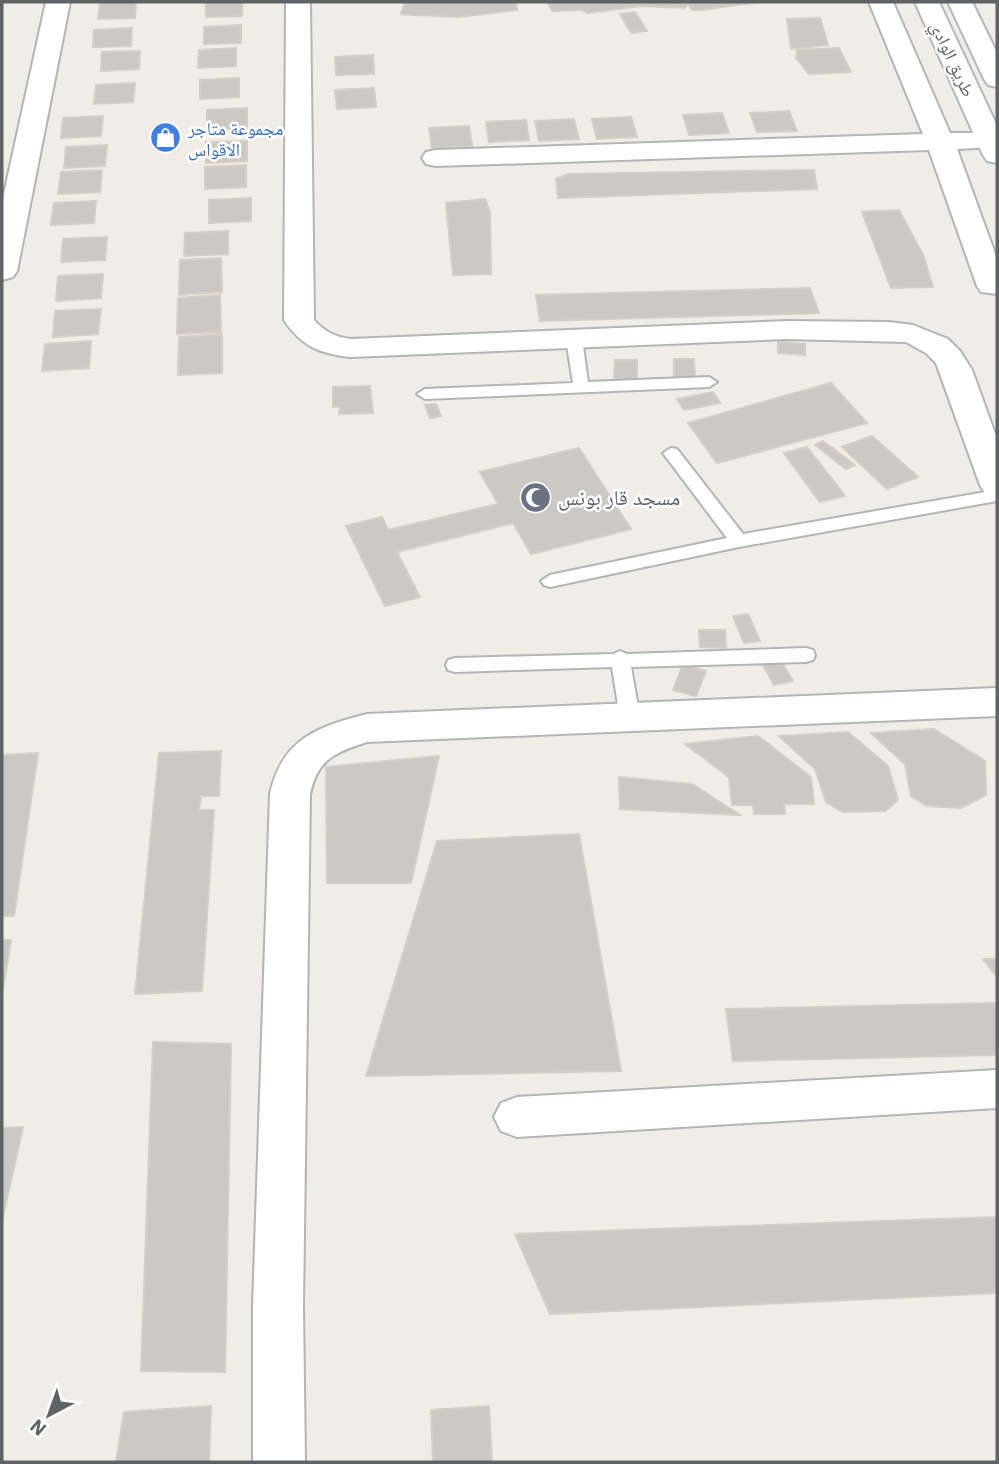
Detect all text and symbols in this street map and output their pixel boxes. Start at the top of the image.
street label: طريق الوادي [922,18,980,102]
place label: مجموعة متاجر الاقواس [187,117,284,161]
shop icon: مجموعة متاجر الاقواس [148,121,182,155]
mosque icon: مسجد قار بونس [518,480,552,514]
place label: مسجد قار بونس [558,483,680,511]
north arrow [14,1380,84,1450]
text: N [25,1414,51,1441]

